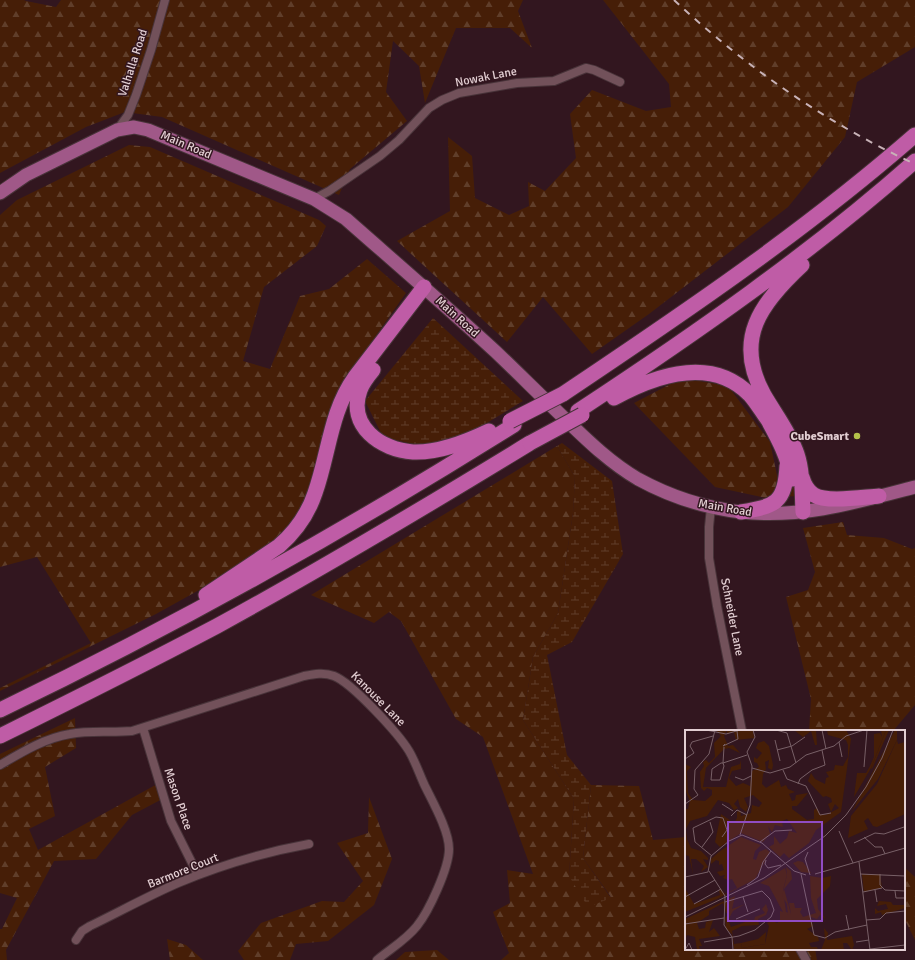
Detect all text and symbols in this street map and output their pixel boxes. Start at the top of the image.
street label: Valhalla Road [115,27,151,99]
street label: Nowak Lane [454,64,518,90]
street label: Main Road [158,128,214,162]
street label: Main Road [432,293,482,341]
place label: CubeSmart [791,429,850,444]
marker: CubeSmart [852,431,862,441]
street label: Main Road [697,496,753,520]
street label: Schneider Lane [717,577,747,657]
street label: Kanouse Lane [348,669,408,729]
inset map [685,730,905,950]
street label: Mason Place [160,766,196,832]
street label: Barmore Court [145,850,221,892]

